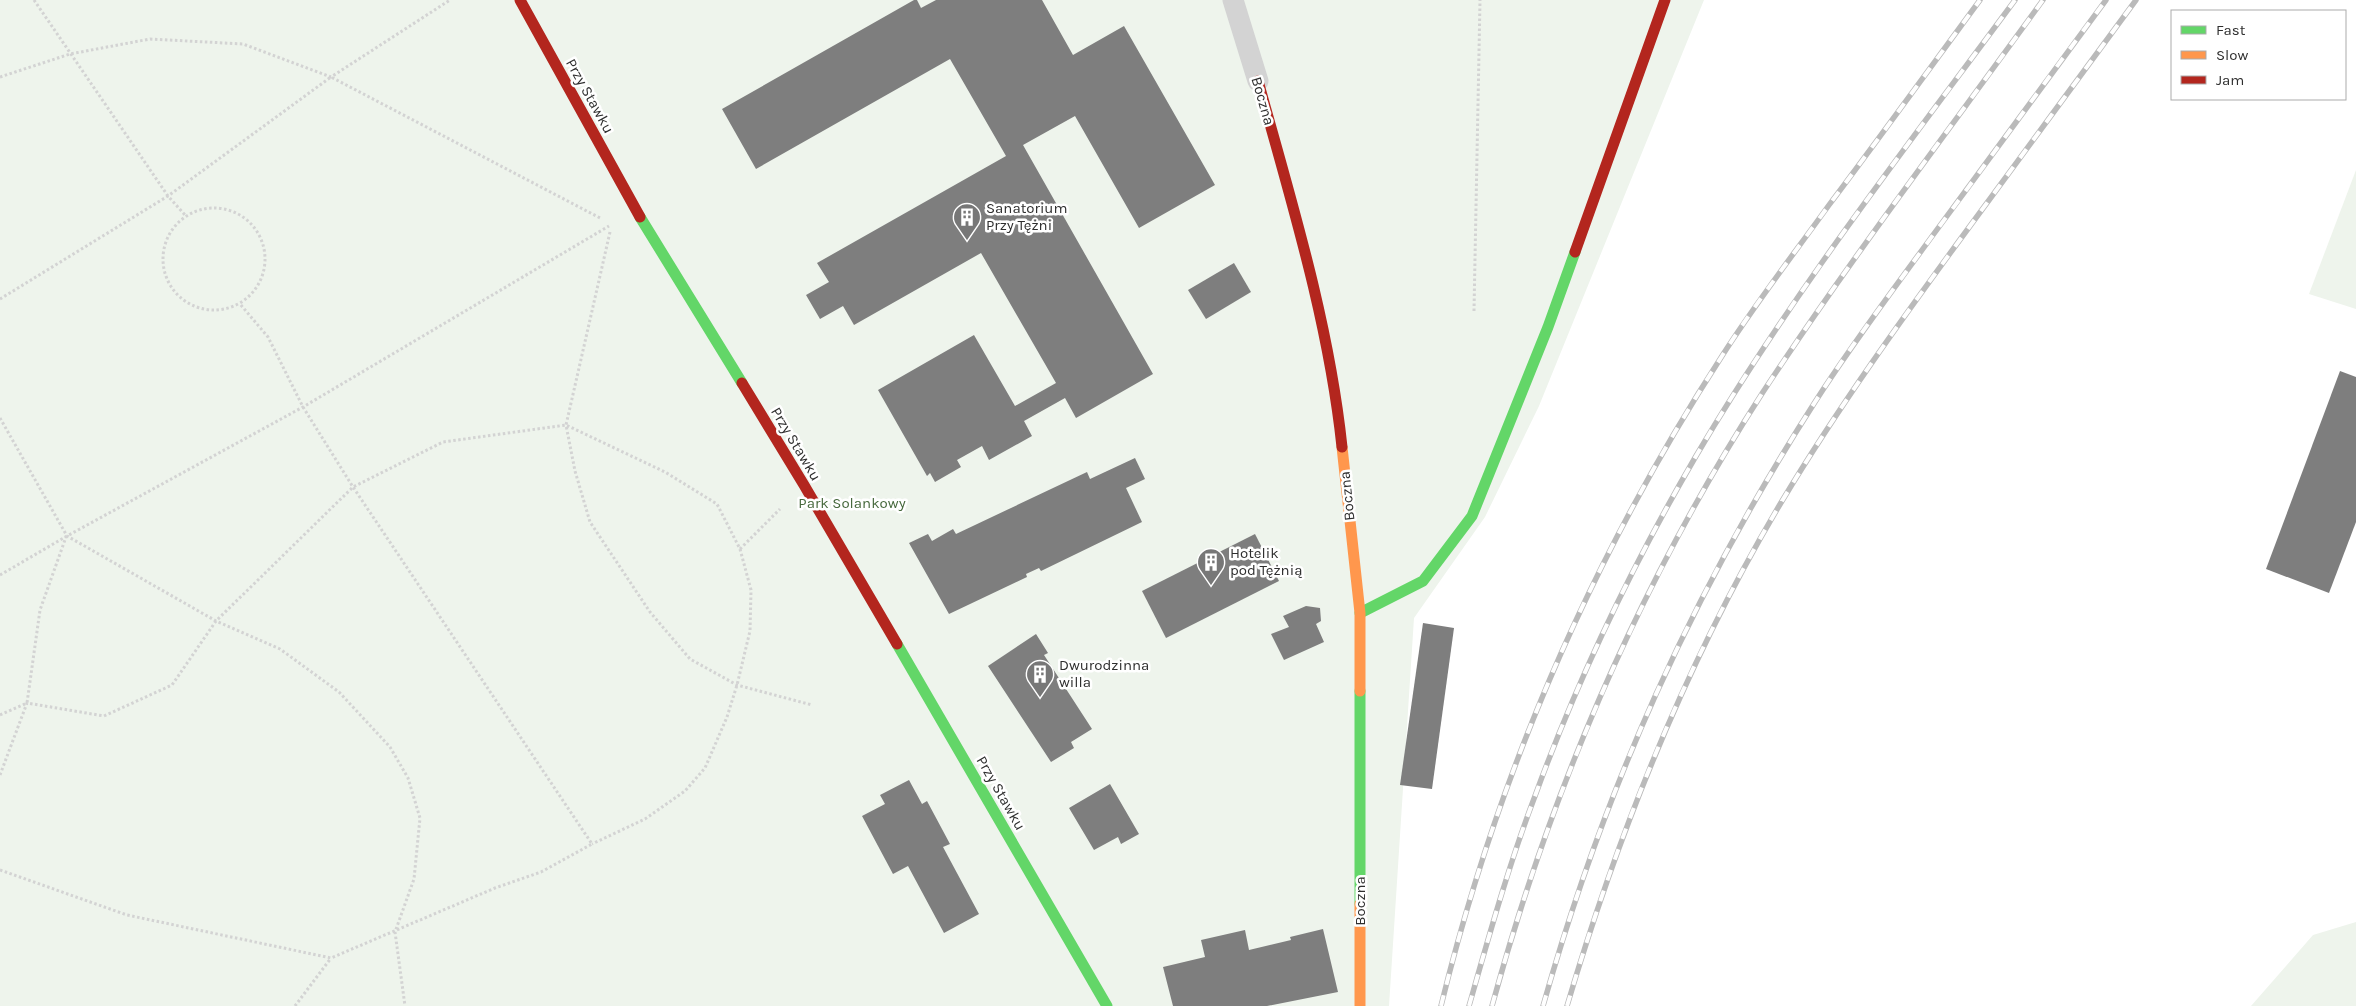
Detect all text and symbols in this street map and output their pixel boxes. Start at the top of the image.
legend [2171,10,2346,100]
text: Fast [2216,21,2246,39]
text: Slow [2216,46,2248,64]
street label: Przy Stawku [562,55,618,137]
text: Jam [2216,71,2244,89]
street label: Boczna [1248,75,1278,127]
place label: Sanatorium Przy Tężni [986,199,1067,234]
building icon: Sanatorium Przy Tężni [952,202,982,241]
street label: Przy Stawku [767,404,825,484]
street label: Boczna [1335,470,1359,522]
park label: Park Solankowy [798,494,906,512]
place label: Hotelik pod Tężnią [1230,544,1302,579]
building icon: Hotelik pod Tężnią [1196,547,1226,586]
place label: Dwurodzinna willa [1059,656,1149,691]
building icon: Dwurodzinna willa [1025,659,1055,698]
street label: Przy Stawku [973,753,1029,833]
street label: Boczna [1351,876,1369,926]

